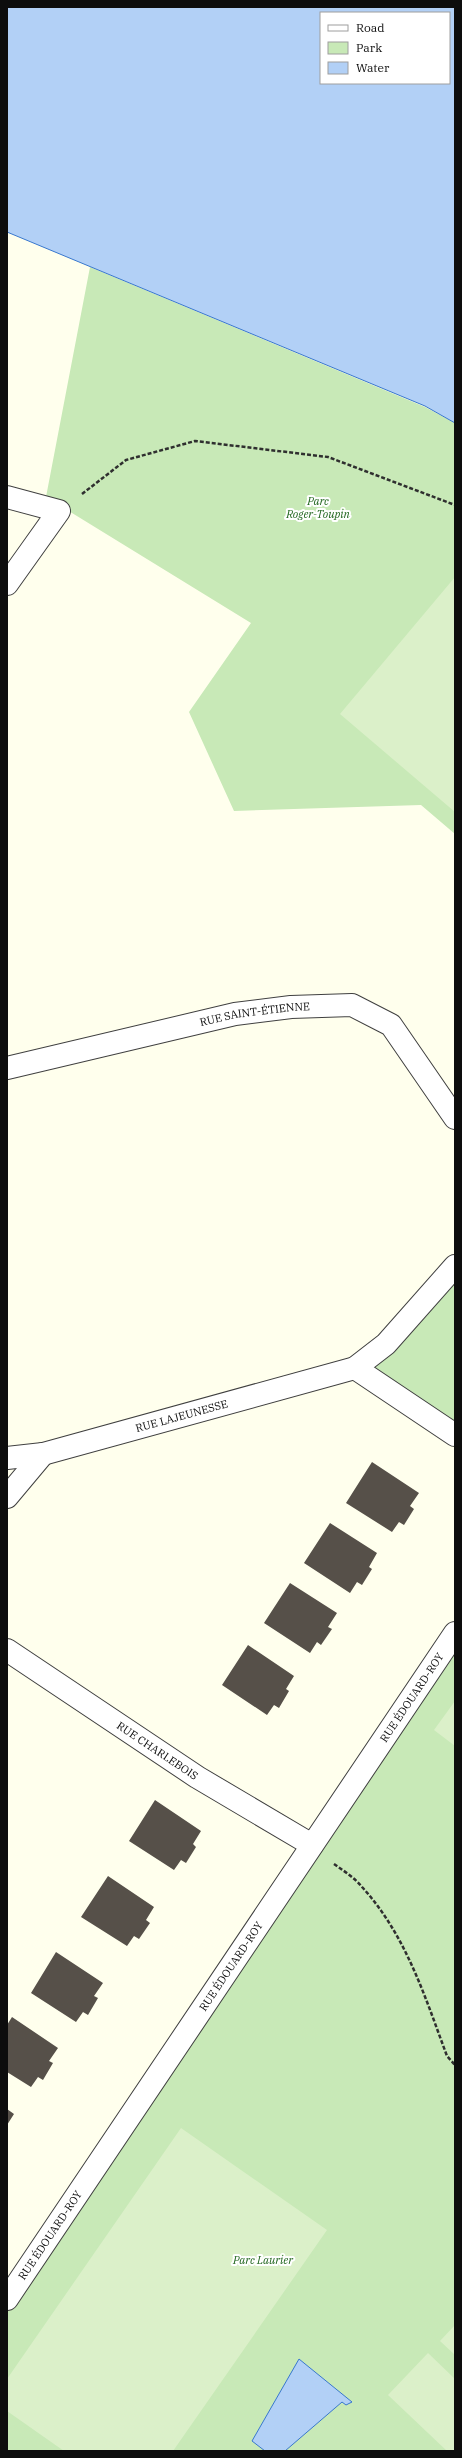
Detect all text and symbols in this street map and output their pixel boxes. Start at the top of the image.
legend [320,12,450,84]
text: Road [356,20,385,35]
text: Park [356,40,382,55]
text: Water [356,60,390,75]
park label: Parc Roger-Toupin [285,494,351,521]
street label: RUE SAINT-ÉTIENNE [198,999,310,1029]
street label: RUE LAJEUNESSE [134,1396,229,1435]
street label: RUE ÉDOUARD-ROY [377,1650,447,1745]
street label: RUE CHARLEBOIS [114,1718,201,1783]
street label: RUE ÉDOUARD-ROY [196,1919,266,2014]
street label: RUE ÉDOUARD-ROY [15,2188,85,2282]
park label: Parc Laurier [232,2253,294,2267]

